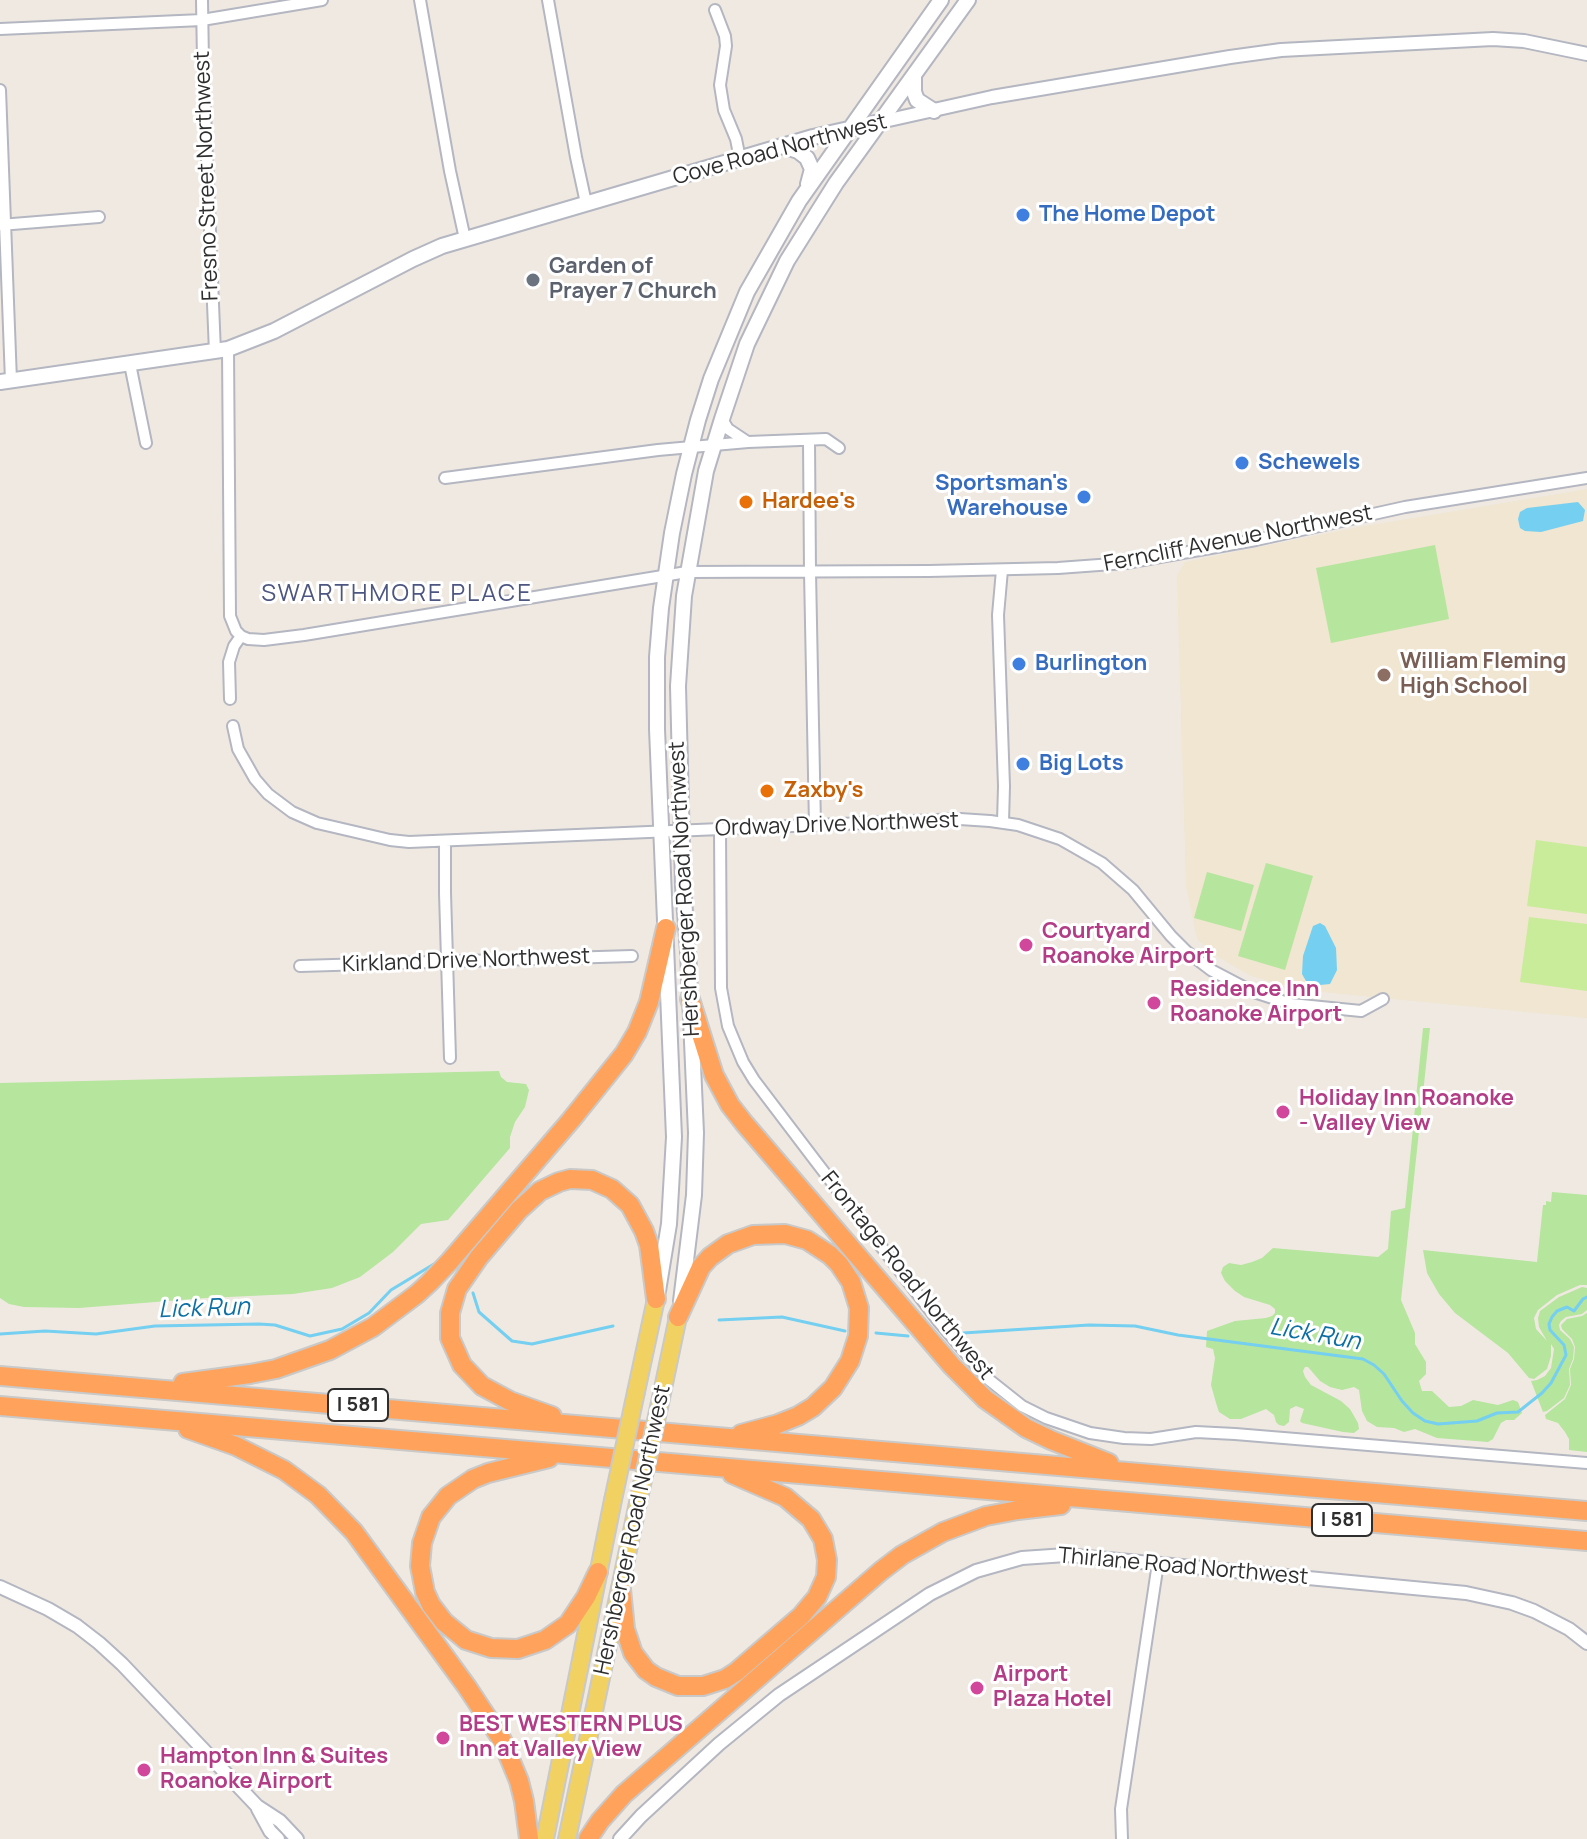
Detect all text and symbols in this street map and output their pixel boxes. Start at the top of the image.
street label: Fresno Street Northwest [189,51,225,301]
street label: Cove Road Northwest [670,109,890,191]
place label: The Home Depot [1039,202,1215,228]
marker: The Home Depot [1014,206,1032,224]
place label: Garden of Prayer 7 Church [549,254,717,306]
marker: Garden of Prayer 7 Church [524,271,542,289]
place label: Schewels [1258,450,1360,476]
marker: Schewels [1233,454,1251,472]
place label: Sportsman's Warehouse [935,471,1068,522]
marker: Sportsman's Warehouse [1075,488,1093,506]
place label: Hardee's [762,489,855,515]
marker: Hardee's [737,493,755,511]
street label: Ferncliff Avenue Northwest [1102,500,1374,578]
district label: SWARTHMORE PLACE [261,580,533,608]
place label: William Fleming High School [1400,649,1566,700]
place label: Burlington [1035,651,1147,677]
marker: Burlington [1010,655,1028,673]
marker: William Fleming High School [1375,666,1393,684]
street label: Hershberger Road Northwest [664,741,706,1037]
place label: Big Lots [1039,751,1124,777]
marker: Big Lots [1014,755,1032,773]
place label: Zaxby's [783,778,863,804]
marker: Zaxby's [758,782,776,800]
street label: Ordway Drive Northwest [715,808,959,842]
place label: Courtyard Roanoke Airport [1042,919,1214,970]
marker: Courtyard Roanoke Airport [1017,936,1035,954]
street label: Kirkland Drive Northwest [342,943,590,979]
place label: Residence Inn Roanoke Airport [1170,977,1342,1028]
marker: Residence Inn Roanoke Airport [1145,994,1163,1012]
place label: Holiday Inn Roanoke - Valley View [1299,1086,1514,1138]
marker: Holiday Inn Roanoke - Valley View [1274,1103,1292,1121]
street label: Frontage Road Northwest [815,1167,999,1385]
water label: Lick Run [158,1293,250,1325]
water label: Lick Run [1267,1313,1363,1357]
street label: Hershberger Road Northwest [589,1383,677,1677]
road number: I 581 [328,1389,388,1421]
road number: I 581 [1312,1504,1372,1536]
street label: Thirlane Road Northwest [1057,1543,1309,1591]
place label: Airport Plaza Hotel [993,1662,1112,1714]
marker: Airport Plaza Hotel [968,1679,986,1697]
place label: BEST WESTERN PLUS Inn at Valley View [459,1712,683,1764]
marker: BEST WESTERN PLUS Inn at Valley View [434,1729,452,1747]
place label: Hampton Inn & Suites Roanoke Airport [160,1744,388,1796]
marker: Hampton Inn & Suites Roanoke Airport [135,1761,153,1779]

